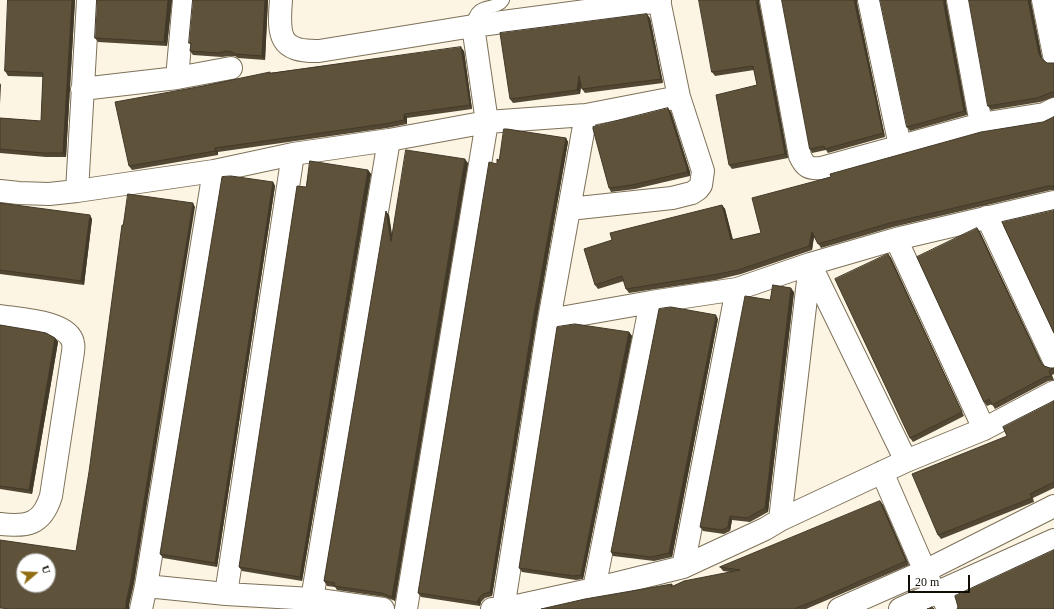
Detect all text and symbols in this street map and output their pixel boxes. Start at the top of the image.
north arrow [16,553,56,593]
text: U [39,564,53,575]
scale bar [910,567,972,593]
text: 20 m [915,575,939,589]

